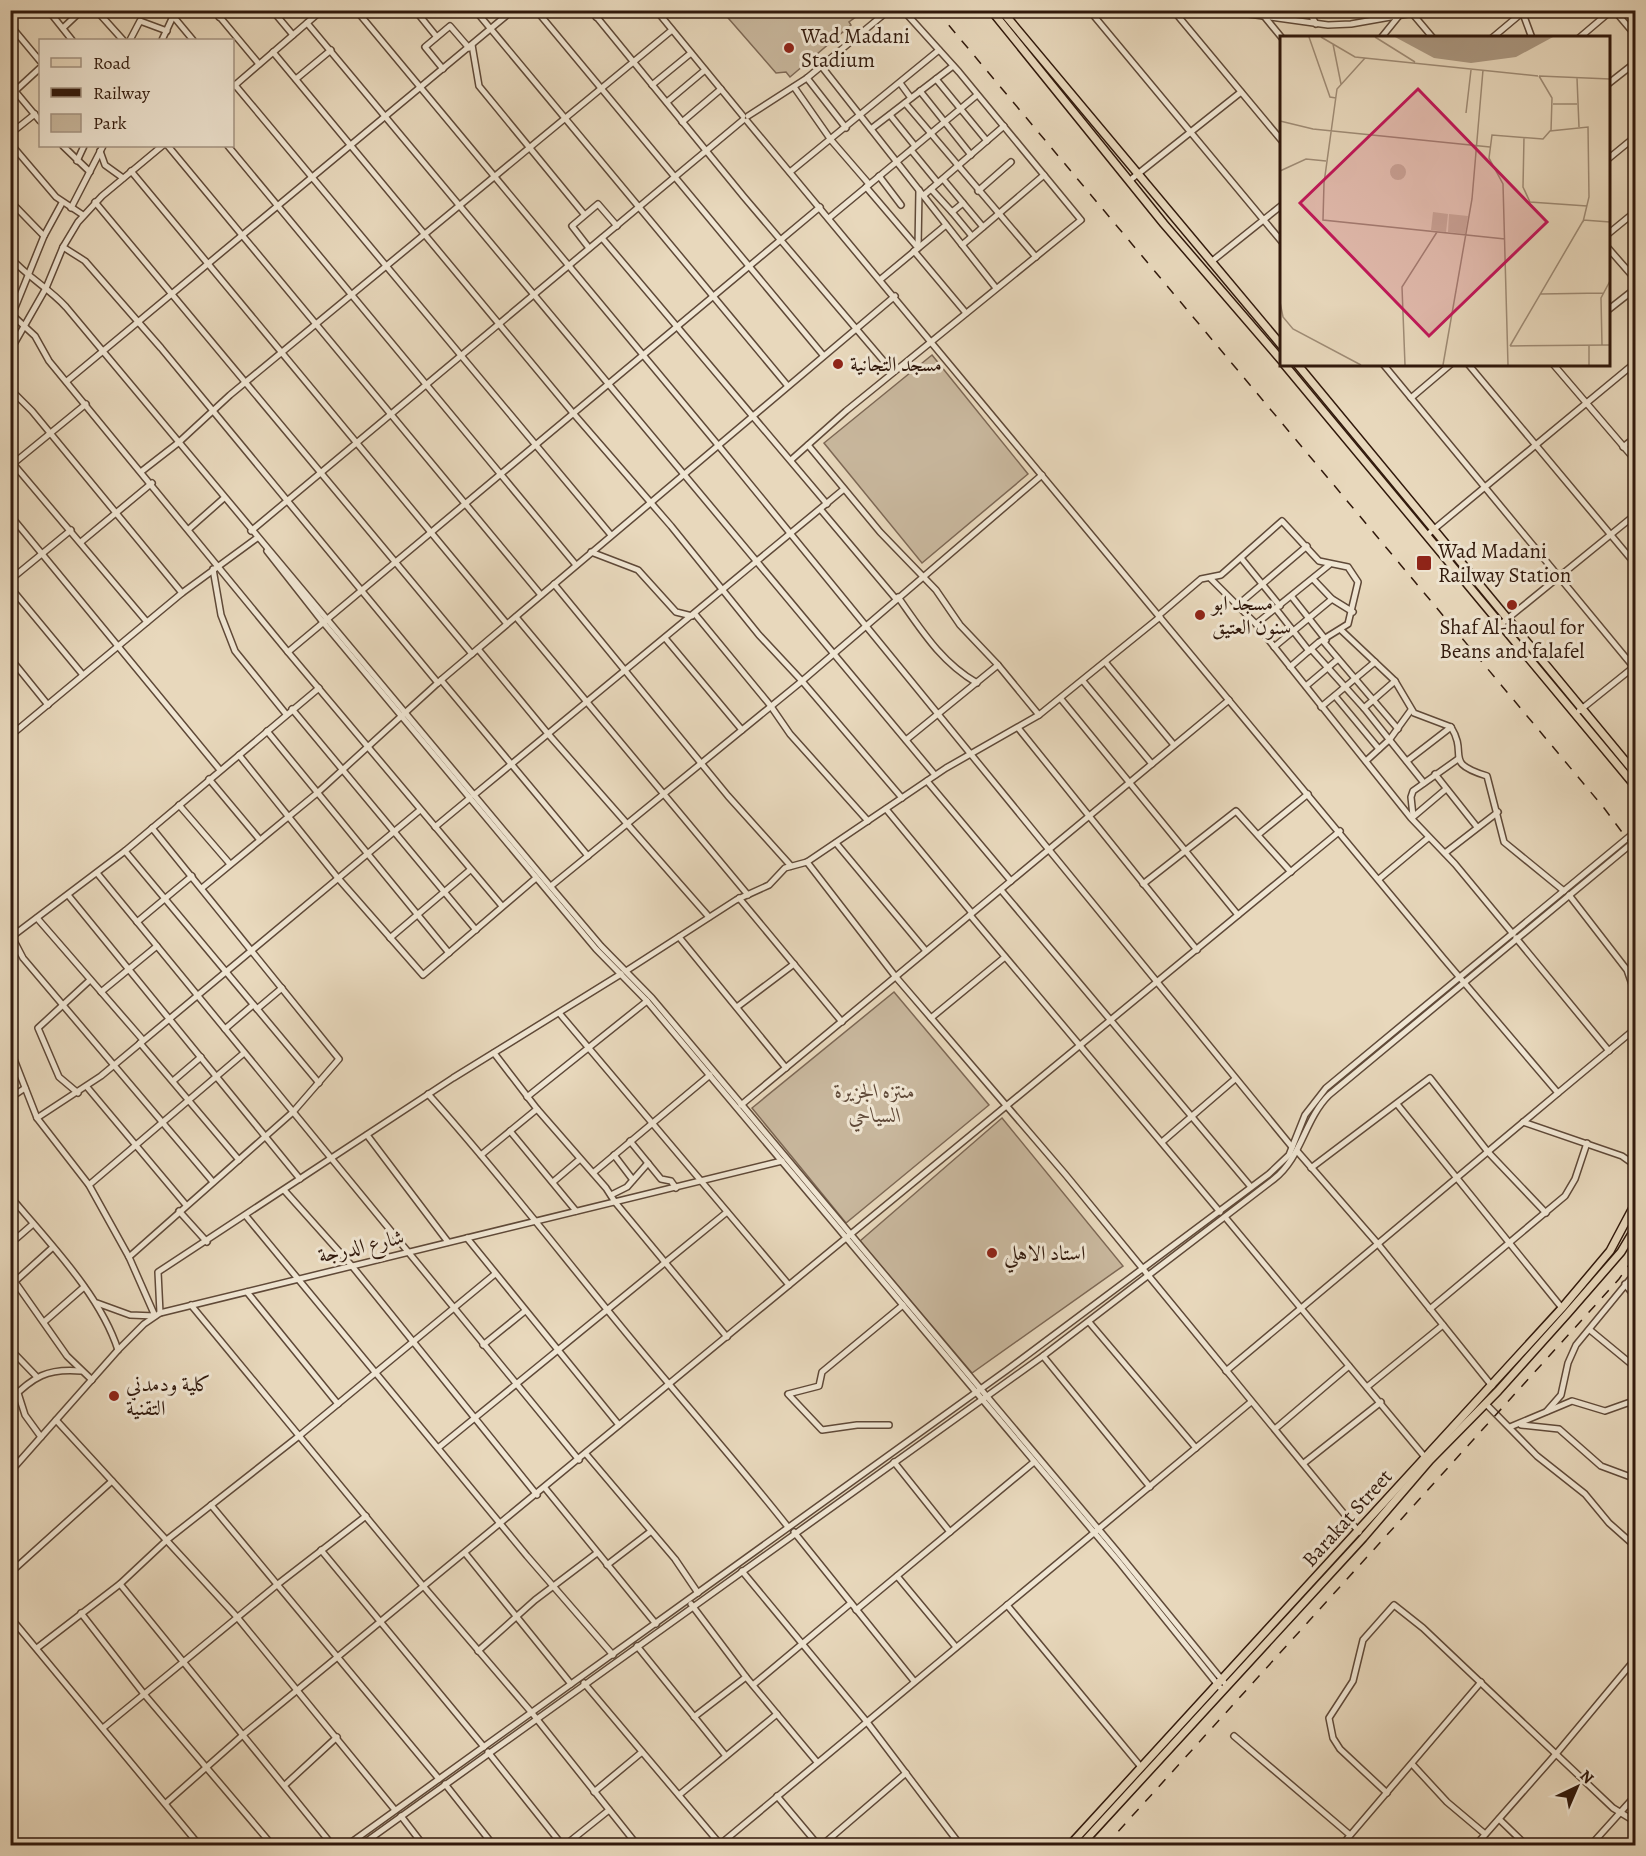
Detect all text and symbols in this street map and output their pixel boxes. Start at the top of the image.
place label: Wad Madani Stadium [800,22,910,74]
inset map [1280,36,1610,366]
legend [39,39,234,147]
marker: Wad Madani Stadium [782,41,796,55]
text: Road [93,51,131,75]
text: Railway [93,81,151,105]
text: Park [93,111,127,135]
place label: مسجد التجانية [850,350,942,378]
marker: مسجد التجانية [831,357,845,371]
place label: Wad Madani Railway Station [1437,537,1571,589]
marker: Wad Madani Railway Station [1415,554,1433,572]
place label: مسجد ابو سنون العتيق [1210,589,1291,641]
marker: Shaf Al-haoul for Beans and falafel [1505,598,1519,612]
marker: مسجد ابو سنون العتيق [1193,608,1207,622]
place label: Shaf Al-haoul for Beans and falafel [1439,613,1585,665]
park label: منتزه الجزيرة السياحي [834,1077,915,1132]
street label: شارع الدرجة [315,1223,408,1273]
place label: استاد الاهلي [1004,1239,1086,1273]
marker: استاد الاهلي [985,1246,999,1260]
place label: كلية ودمدني التقنية [126,1370,211,1422]
marker: كلية ودمدني التقنية [107,1389,121,1403]
street label: Barakat Street [1296,1463,1398,1573]
north arrow [1547,1757,1607,1817]
text: N [1575,1765,1599,1789]

